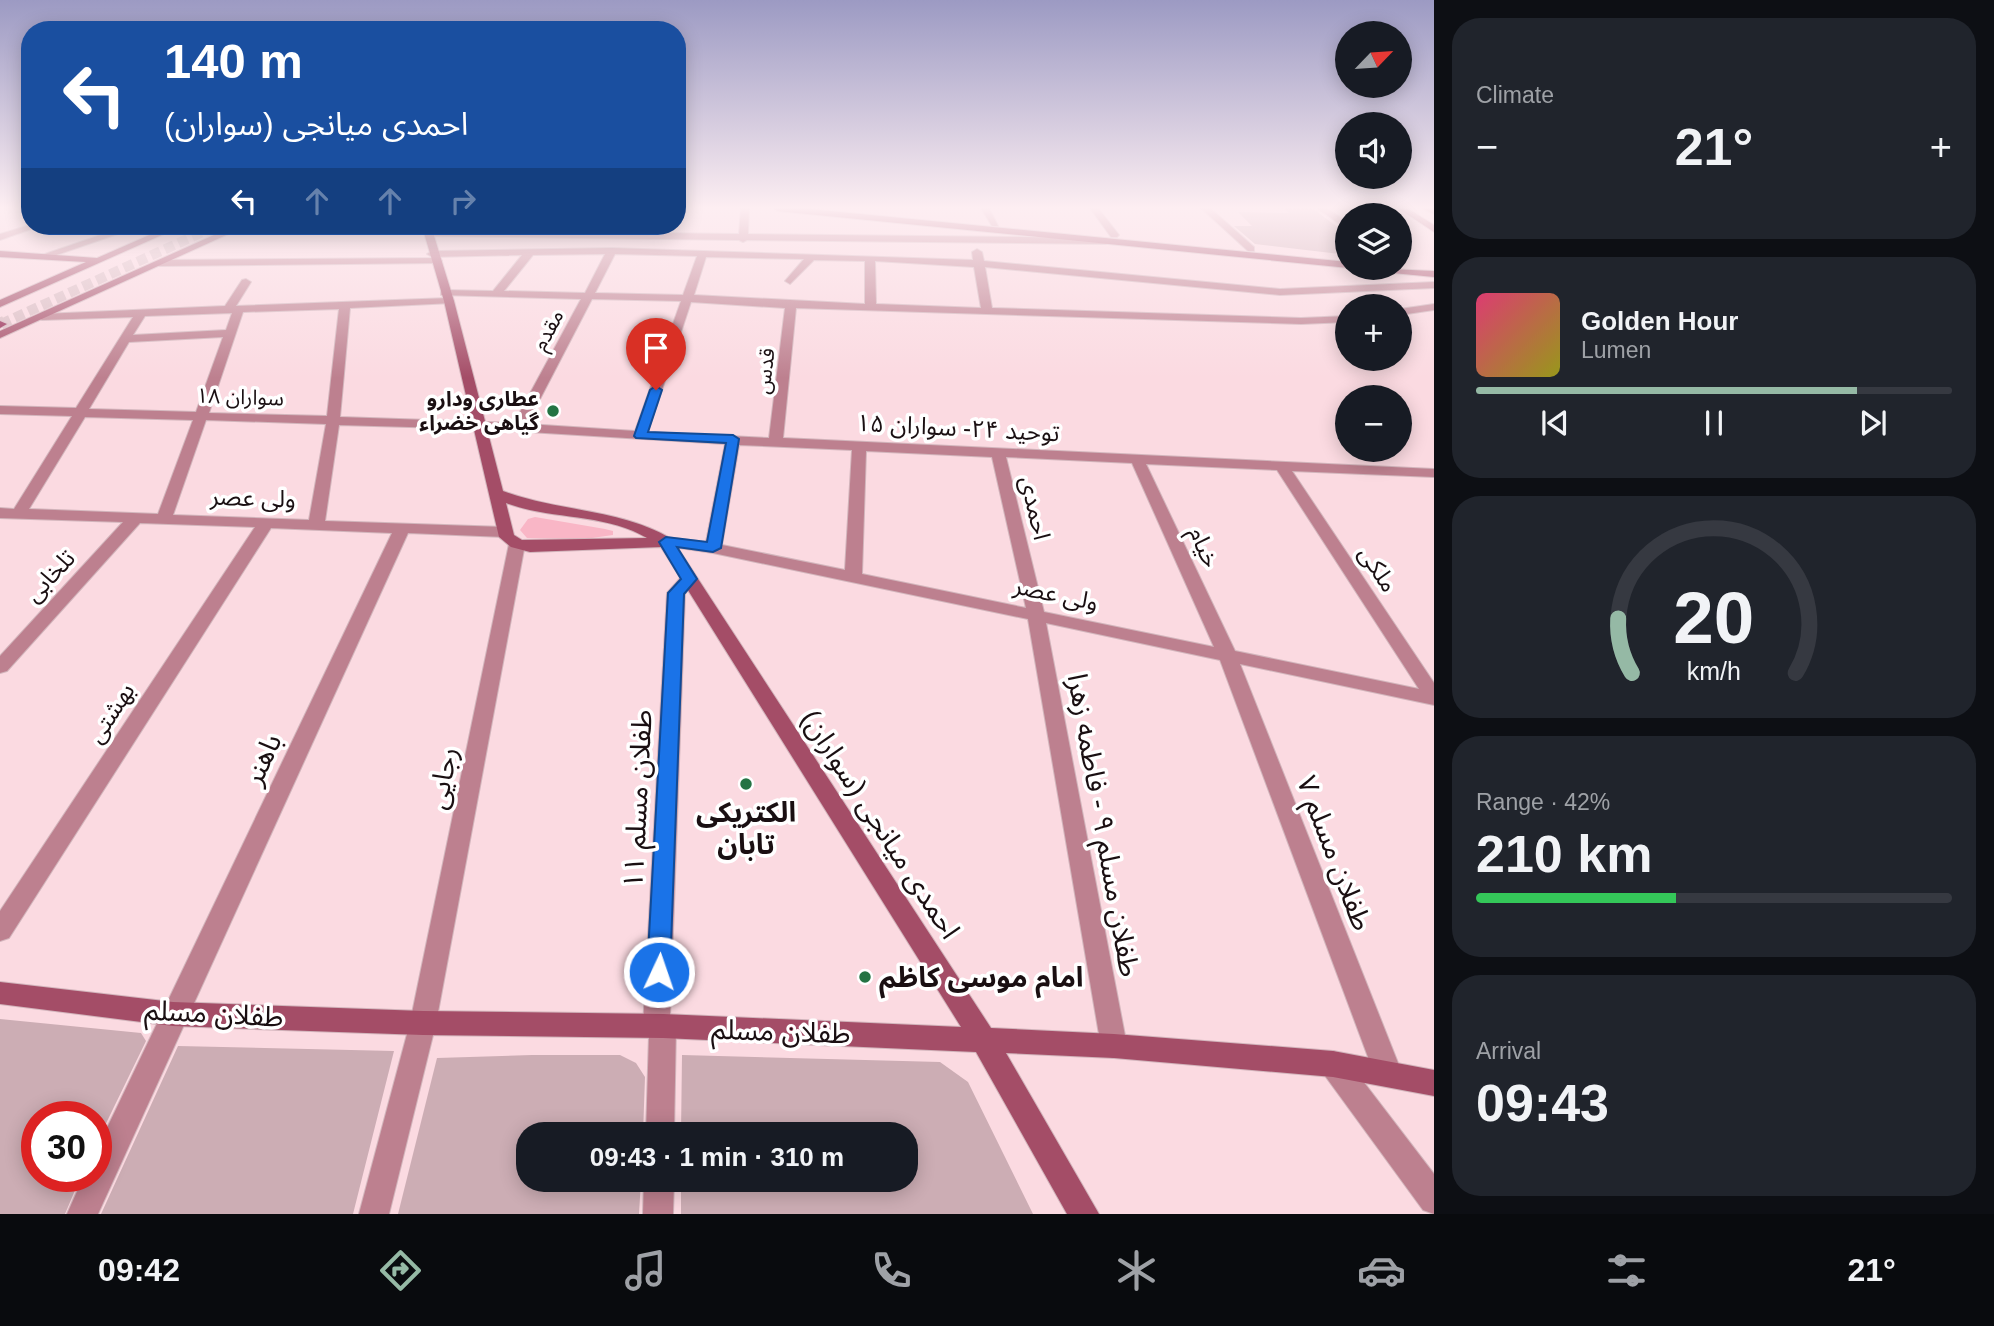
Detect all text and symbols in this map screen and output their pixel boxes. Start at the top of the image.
north arrow [1335,21,1412,98]
map controls [1335,21,1412,462]
text: 140 m [164,34,303,88]
icon: left [49,49,140,140]
text: Climate [1476,82,1554,108]
text: احمدی میانجی (سواران) [164,106,468,142]
button: sound [1335,112,1412,189]
text: 21° [1675,118,1753,176]
text: − [1476,126,1498,168]
text: + [1930,126,1952,168]
icon: left [225,182,263,220]
icon: ahead [298,182,336,220]
icon: ahead [371,182,409,220]
icon: right [444,182,482,220]
button: layers [1335,203,1412,280]
button: + [1335,294,1412,371]
street label: مقدم [527,305,572,356]
text: Golden Hour [1581,306,1738,336]
pin [626,318,686,390]
icon: arrive [637,329,675,367]
text: Lumen [1581,337,1651,363]
street label: قدس [750,347,780,395]
street label: سواران ۱۸ [196,383,284,411]
button: − [1335,385,1412,462]
place label: عطاری ودارو گیاهی خضراء [419,387,539,435]
marker: عطاری ودارو گیاهی خضراء [545,403,561,419]
icon: previous [1536,404,1574,442]
icon: pause [1695,404,1733,442]
icon: next [1854,404,1892,442]
street label: توحید ۲۴- سواران ۱۵ [856,409,1060,447]
street label: احمدی [1014,473,1056,543]
street label: ولی عصر [209,482,296,513]
street label: خیام [1179,522,1225,573]
street label: ملکی [1354,541,1403,597]
street label: تلخابی [19,544,80,607]
street label: ولی عصر [1010,571,1101,617]
text: 20 [1674,577,1754,658]
text: km/h [1687,657,1741,685]
street label: طفلان مسلم ۹ - فاطمه زهرا [1056,671,1145,980]
street label: بهشتی [81,678,140,748]
street label: احمدی میانجی (سواران) [794,704,966,945]
street label: طفلان مسلم ۱۱ [617,709,664,890]
street label: باهنر [237,729,288,791]
street label: رجایی [421,744,465,812]
street label: طفلان مسلم ۷ [1285,772,1378,937]
marker: الکتریکی تابان [738,776,754,792]
text: Range · 42% [1476,789,1610,815]
place label: الکتریکی تابان [696,797,796,861]
text: 210 km [1476,825,1652,883]
position arrow [622,935,696,1009]
place label: امام موسی کاظم [879,962,1083,999]
marker: امام موسی کاظم [857,969,873,985]
street label: طفلان مسلم [143,994,284,1039]
street label: طفلان مسلم [711,1014,851,1055]
text: Arrival [1476,1038,1541,1064]
text: 09:43 [1476,1074,1609,1132]
speed limit sign: 30 [21,1101,112,1192]
text: 09:43 · 1 min · 310 m [590,1142,844,1172]
icon: directions [376,1246,425,1295]
icon: music [621,1246,670,1295]
icon: phone [867,1246,916,1295]
icon: climate [1112,1246,1161,1295]
icon: car [1357,1246,1406,1295]
icon: filters [1602,1246,1651,1295]
text: 09:42 [98,1252,180,1288]
text: 21° [1847,1252,1896,1288]

